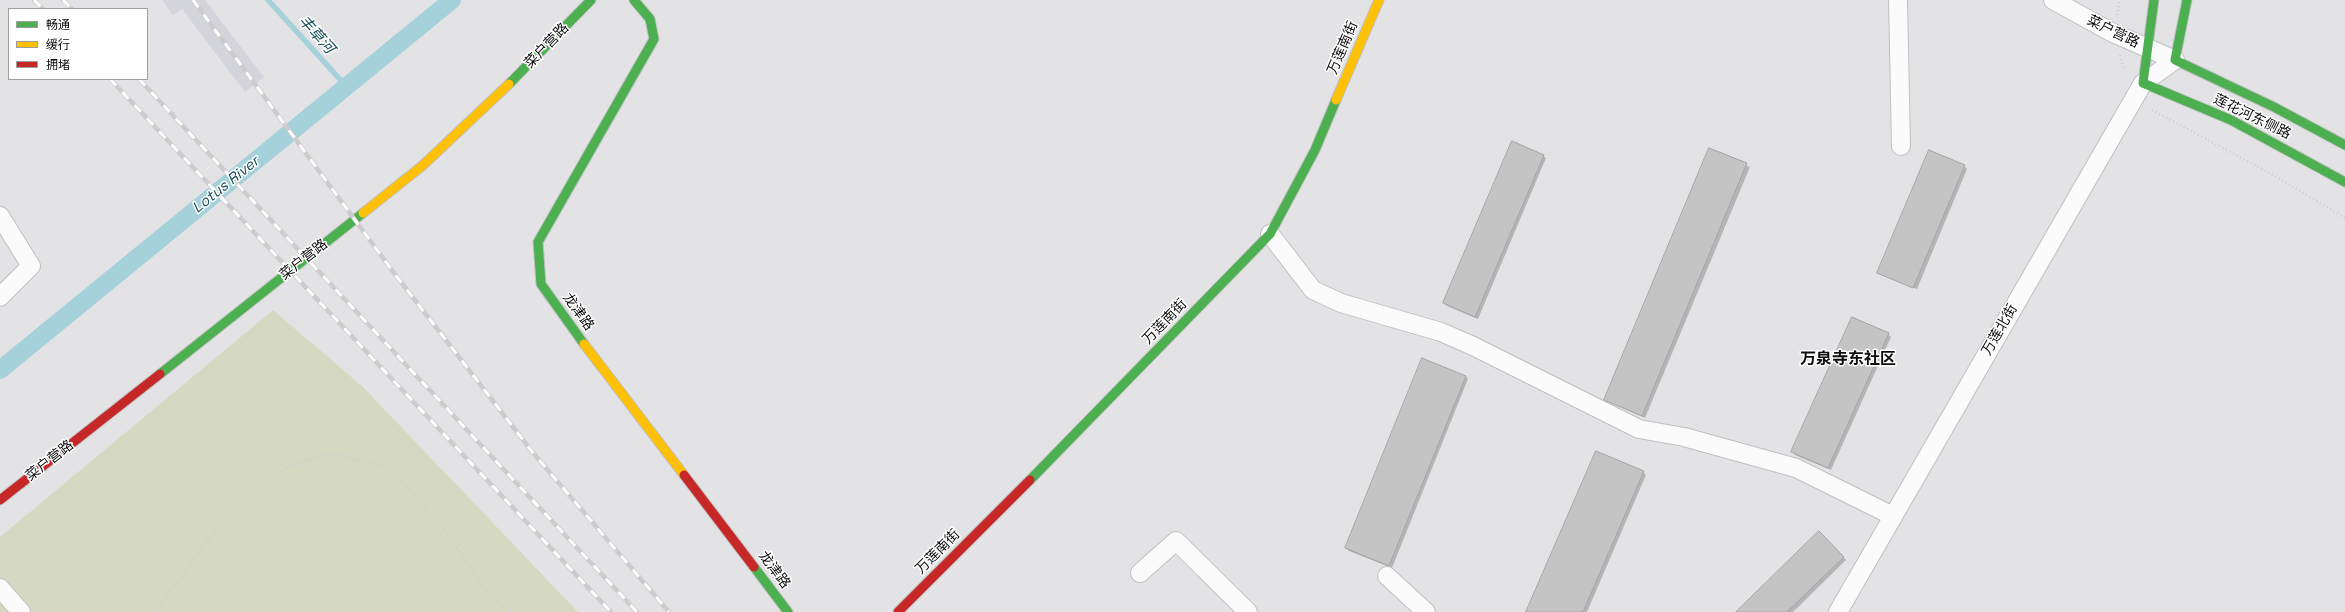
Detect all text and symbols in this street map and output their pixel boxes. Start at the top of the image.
legend [8,8,148,80]
water label: 丰草河 [294,12,338,58]
street label: 菜户营路 [2084,12,2142,52]
text: 畅通 [46,17,70,33]
street label: 万莲南街 [1324,19,1362,77]
street label: 菜户营路 [522,20,572,72]
text: 缓行 [46,37,70,53]
text: 拥堵 [46,57,70,73]
street label: 莲花河东侧路 [2211,91,2293,143]
water label: Lotus River [189,153,263,217]
street label: 菜户营路 [277,236,331,284]
street label: 龙津路 [559,290,597,334]
street label: 万莲南街 [1140,296,1190,348]
street label: 万莲北街 [1979,302,2021,358]
district label: 万泉寺东社区 [1800,350,1896,370]
street label: 菜户营路 [23,437,77,485]
street label: 万莲南街 [912,526,964,578]
street label: 龙津路 [755,548,793,592]

